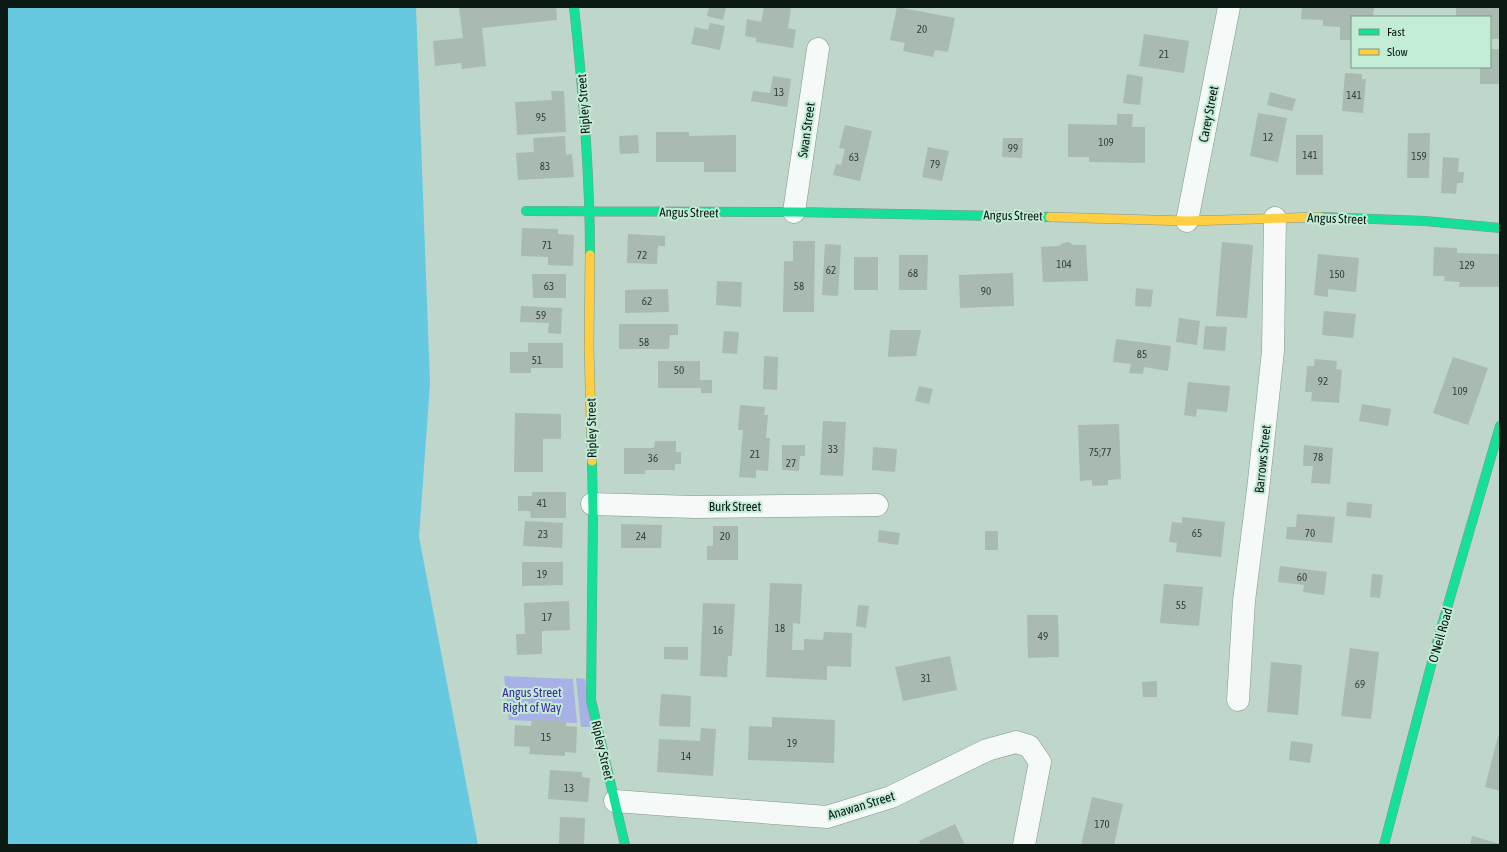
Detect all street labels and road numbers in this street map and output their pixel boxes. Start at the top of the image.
street label: Ripley Street [574,73,593,135]
street label: Carey Street [1196,84,1221,144]
street label: Swan Street [795,101,818,159]
street label: Angus Street [659,204,719,221]
street label: Angus Street [983,207,1043,224]
street label: Angus Street [1307,210,1367,227]
street label: Ripley Street [583,397,600,458]
street label: Barrows Street [1251,424,1274,494]
street label: Burk Street [709,499,761,514]
street label: O'Neil Road [1426,606,1455,664]
street label: Ripley Street [588,719,617,781]
street label: Anawan Street [826,788,897,823]

